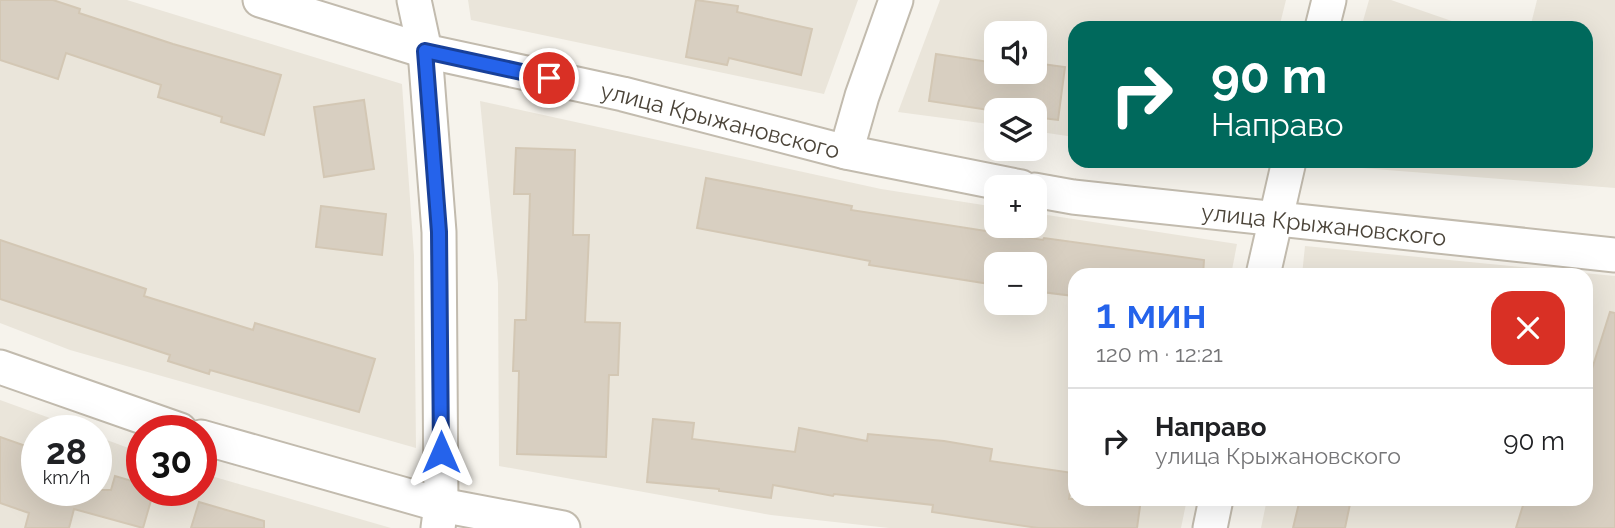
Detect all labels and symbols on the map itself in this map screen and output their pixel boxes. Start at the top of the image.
pin [519,48,579,108]
street label: улица Крыжановского [598,76,843,163]
street label: улица Крыжановского [1200,197,1448,250]
speed limit sign: 30 [126,415,217,506]
position arrow [404,415,478,489]

